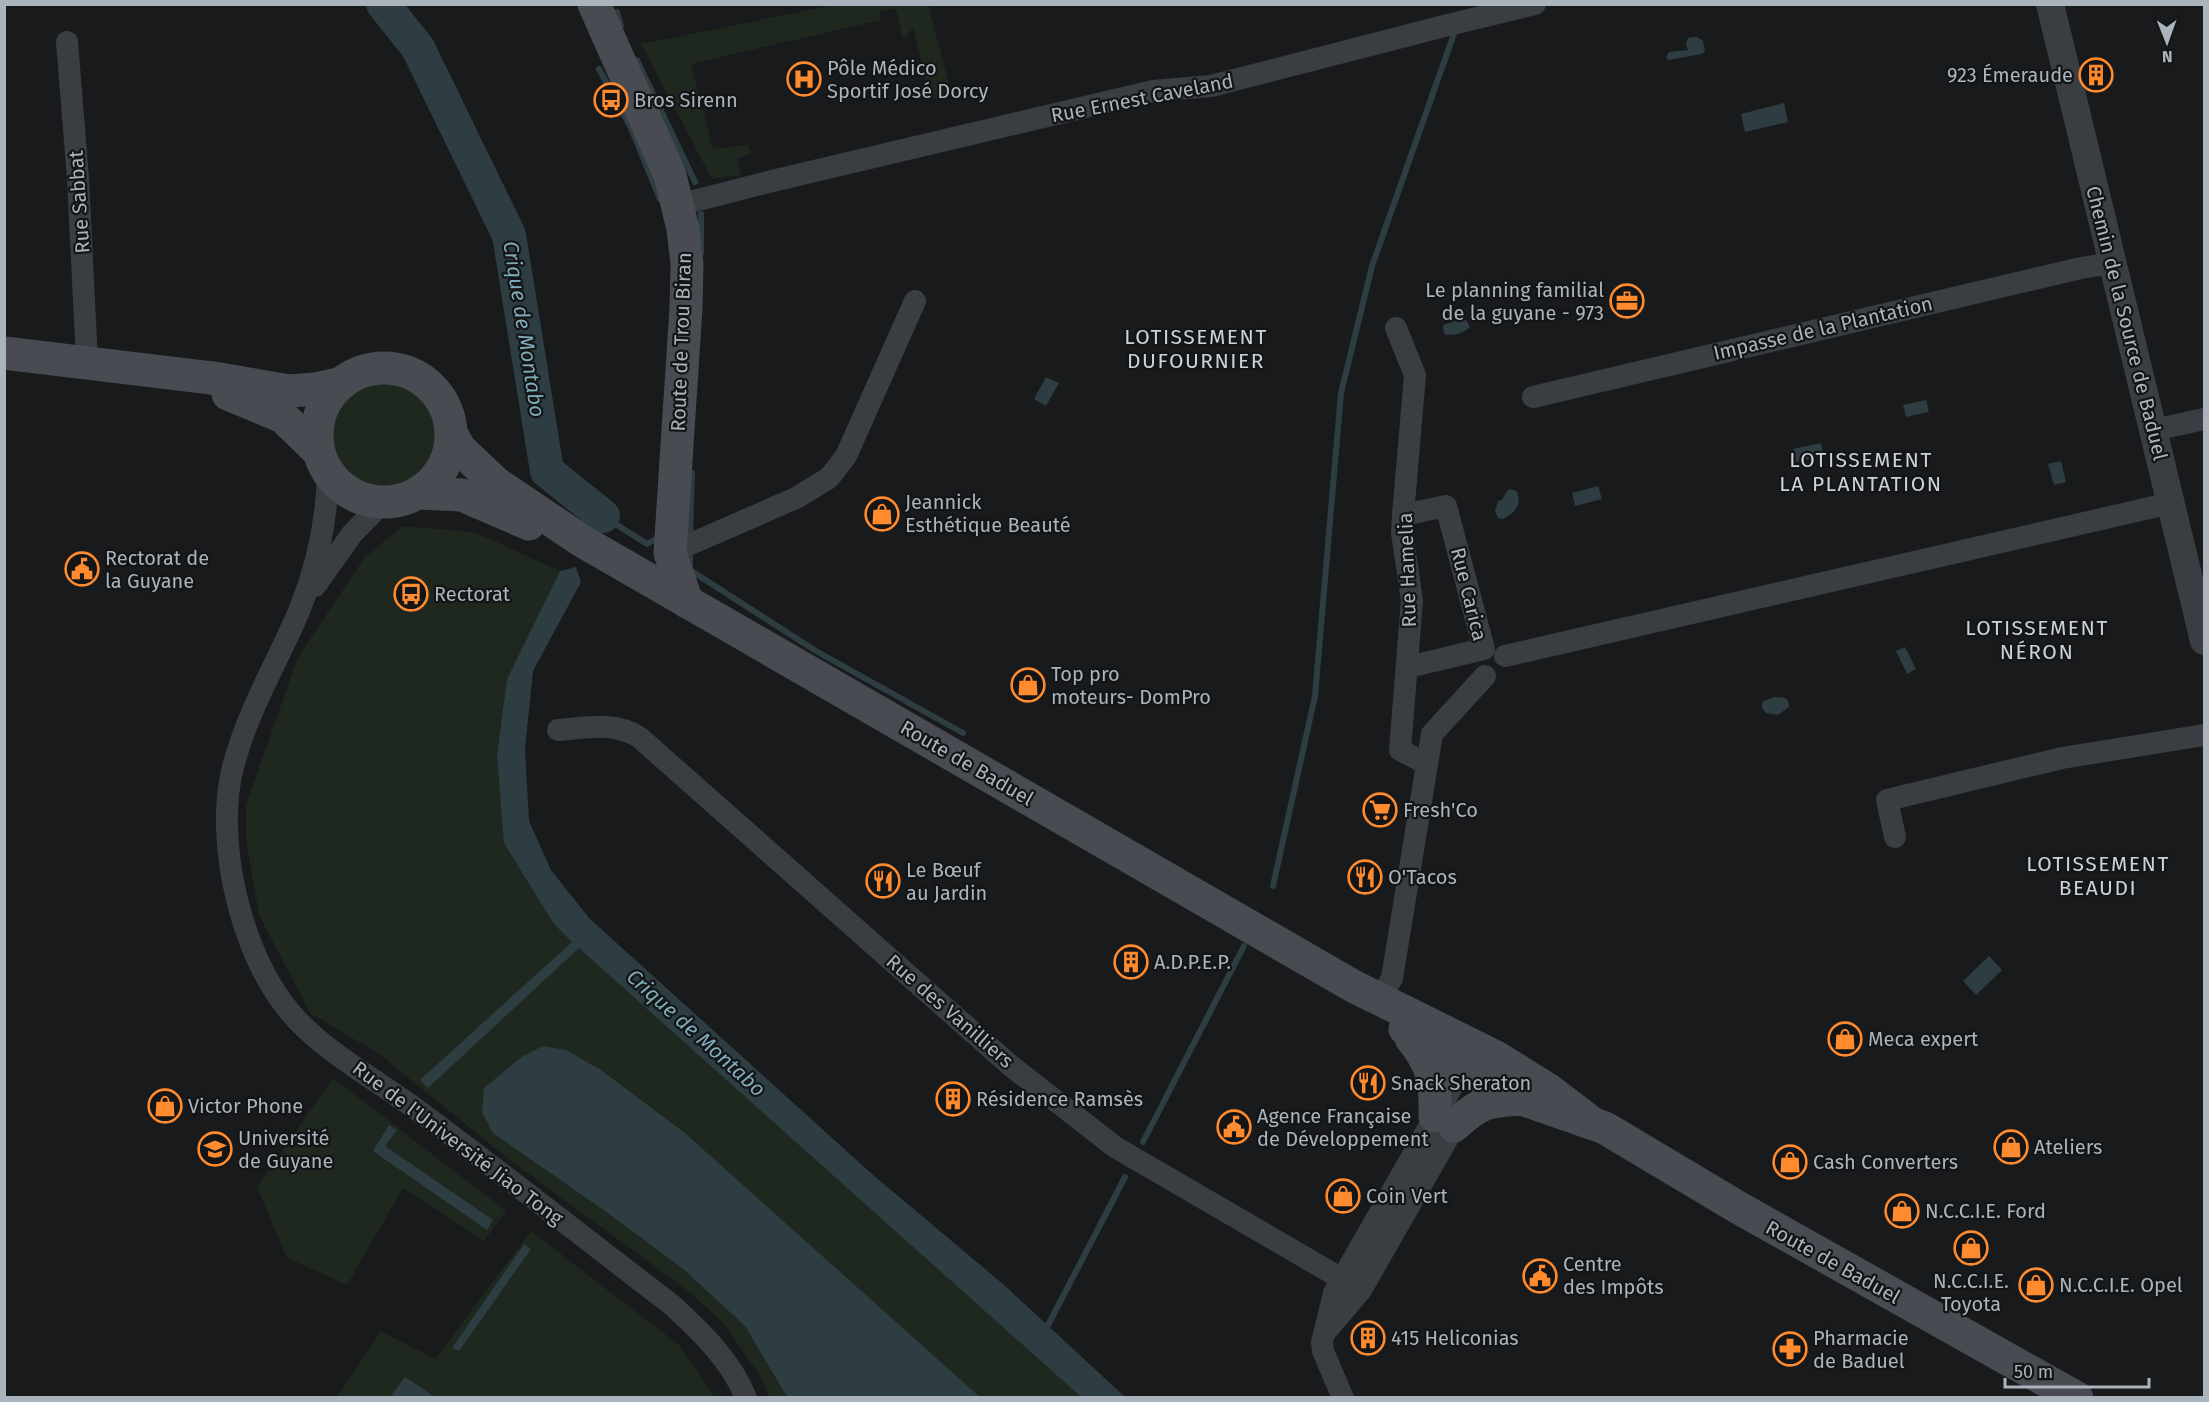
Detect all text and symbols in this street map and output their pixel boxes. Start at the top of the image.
north arrow [2137,12,2197,72]
text: N [2162,47,2173,66]
place label: Pôle Médico Sportif José Dorcy [827,56,989,103]
building icon: 923 Émeraude [2078,57,2114,93]
hospital icon: Pôle Médico Sportif José Dorcy [786,61,822,97]
place label: 923 Émeraude [1947,63,2073,87]
street label: Rue Ernest Caveland [1049,69,1235,127]
bus stop icon: Bros Sirenn [593,82,629,118]
place label: Bros Sirenn [634,88,738,112]
street label: Rue Sabbat [63,149,95,254]
street label: Chemin de la Source de Baduel [2081,183,2173,463]
water label: Crique de Montabo [497,239,551,419]
street label: Route de Trou Biran [666,252,696,432]
place label: Le planning familial de la guyane - 973 [1425,278,1604,325]
office icon: Le planning familial de la guyane - 973 [1609,283,1645,319]
street label: Impasse de la Plantation [1711,291,1935,365]
district label: LOTISSEMENT DUFOURNIER [1124,324,1268,374]
district label: LOTISSEMENT LA PLANTATION [1779,447,1943,497]
place label: Jeannick Esthétique Beauté [905,490,1071,537]
shop icon: Jeannick Esthétique Beauté [864,496,900,532]
street label: Rue Hamelia [1393,512,1421,628]
street label: Rue Carica [1446,545,1492,643]
place label: Rectorat de la Guyane [105,546,209,593]
public building icon: Rectorat de la Guyane [64,551,100,587]
bus stop icon: Rectorat [393,576,429,612]
place label: Rectorat [434,582,511,606]
district label: LOTISSEMENT NÉRON [1965,615,2109,665]
place label: Top pro moteurs- DomPro [1051,662,1211,709]
shop icon: Top pro moteurs- DomPro [1010,667,1046,703]
street label: Route de Baduel [896,715,1038,811]
supermarket icon: Fresh'Co [1362,792,1398,828]
place label: Fresh'Co [1403,798,1478,822]
district label: LOTISSEMENT BEAUDI [2026,851,2170,901]
place label: Le Bœuf au Jardin [906,858,987,905]
restaurant icon: O'Tacos [1347,859,1383,895]
restaurant icon: Le Bœuf au Jardin [865,863,901,899]
place label: O'Tacos [1388,865,1457,889]
building icon: A.D.P.E.P. [1113,944,1149,980]
street label: Rue des Vanilliers [881,949,1019,1073]
place label: A.D.P.E.P. [1154,950,1231,974]
water label: Crique de Montabo [621,964,771,1102]
shop icon: Meca expert [1827,1021,1863,1057]
place label: Meca expert [1868,1027,1979,1051]
street label: Rue de l'Université Jiao Tong [348,1056,569,1230]
restaurant icon: Snack Sheraton [1350,1065,1386,1101]
place label: Snack Sheraton [1391,1071,1531,1095]
building icon: Résidence Ramsès [935,1081,971,1117]
place label: Résidence Ramsès [976,1087,1143,1111]
shop icon: Victor Phone [147,1088,183,1124]
place label: Victor Phone [188,1094,303,1118]
place label: Agence Française de Développement [1257,1104,1429,1151]
public building icon: Agence Française de Développement [1216,1109,1252,1145]
place label: Université de Guyane [238,1126,333,1173]
shop icon: Ateliers [1993,1129,2029,1165]
school or university icon: Université de Guyane [197,1131,233,1167]
place label: Ateliers [2034,1135,2102,1159]
shop icon: Cash Converters [1772,1144,1808,1180]
place label: Cash Converters [1813,1150,1958,1174]
shop icon: Coin Vert [1325,1178,1361,1214]
place label: Coin Vert [1366,1184,1448,1208]
shop icon: N.C.C.I.E. Ford [1884,1193,1920,1229]
place label: N.C.C.I.E. Ford [1925,1199,2046,1223]
street label: Route de Baduel [1762,1215,1904,1309]
shop icon: N.C.C.I.E. Toyota [1953,1230,1989,1266]
place label: Centre des Impôts [1563,1252,1664,1299]
public building icon: Centre des Impôts [1522,1258,1558,1294]
shop icon: N.C.C.I.E. Opel [2018,1267,2054,1303]
place label: N.C.C.I.E. Toyota [1933,1269,2009,1316]
place label: N.C.C.I.E. Opel [2059,1273,2183,1297]
building icon: 415 Heliconias [1350,1320,1386,1356]
place label: 415 Heliconias [1391,1326,1519,1350]
place label: Pharmacie de Baduel [1813,1326,1909,1373]
pharmacy icon: Pharmacie de Baduel [1772,1331,1808,1367]
scale bar [2005,1351,2149,1389]
text: 50 m [2014,1361,2053,1383]

